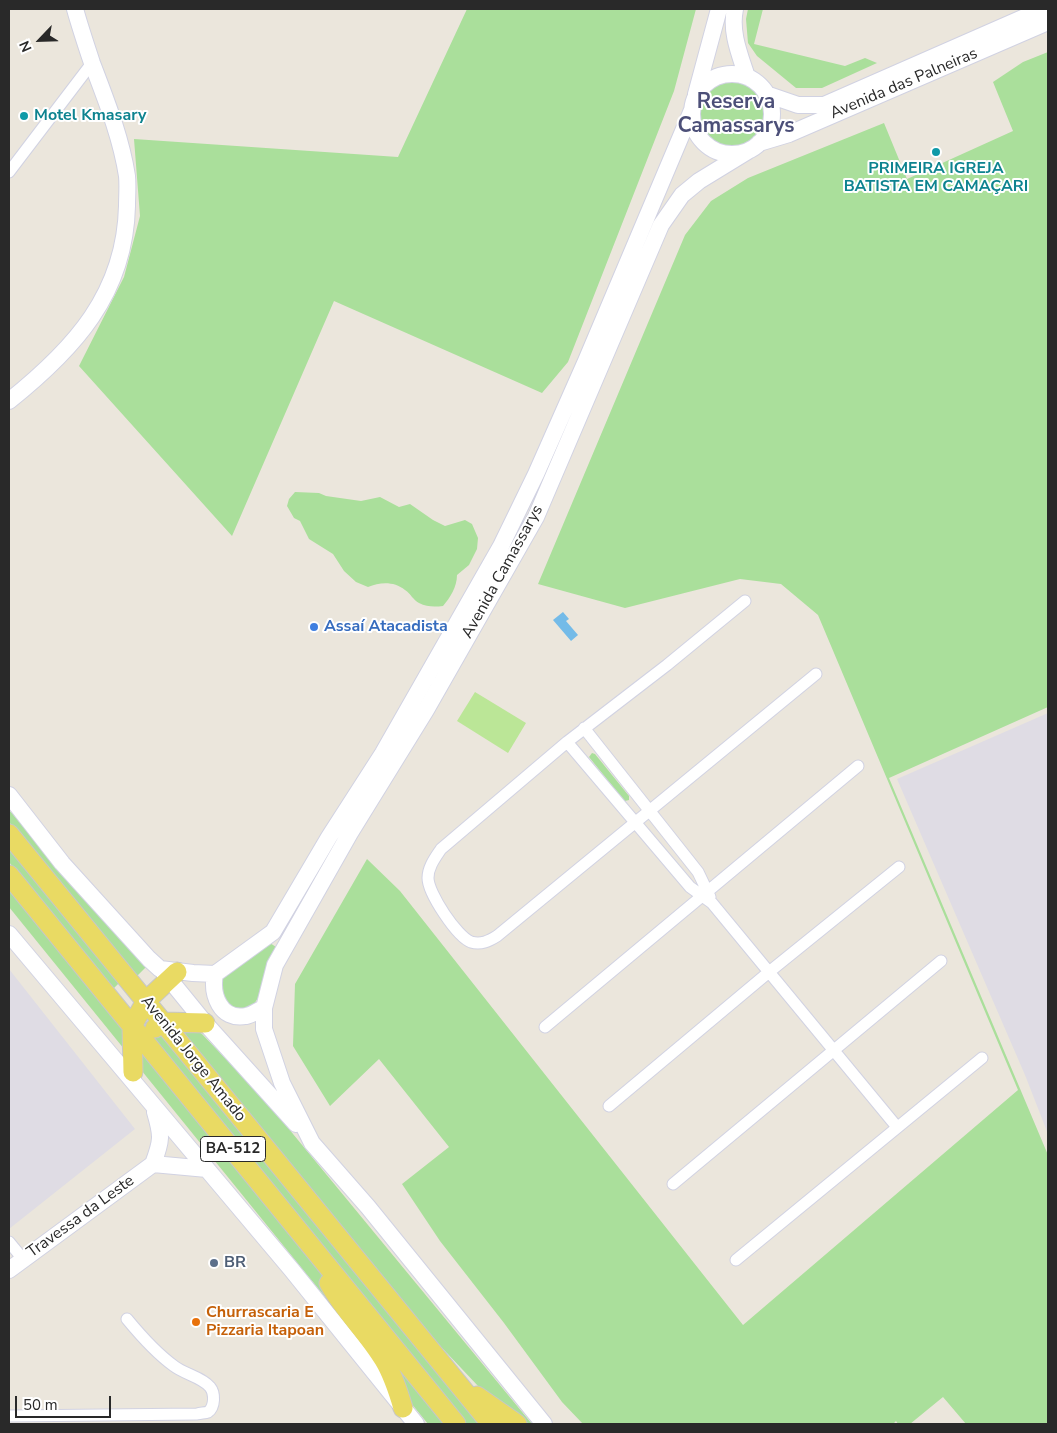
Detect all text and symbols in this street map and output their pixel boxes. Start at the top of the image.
north arrow [15,15,65,65]
text: N [15,38,37,55]
street label: Avenida das Palneiras [827,44,981,124]
district label: Reserva Camassarys [677,90,795,140]
place label: Motel Kmasary [34,106,146,126]
marker: Motel Kmasary [18,110,30,122]
marker: PRIMEIRA IGREJA BATISTA EM CAMAÇARI [930,146,942,158]
place label: PRIMEIRA IGREJA BATISTA EM CAMAÇARI [844,159,1028,197]
street label: Avenida Camassarys [458,502,548,642]
place label: Assaí Atacadista [324,617,448,637]
marker: Assaí Atacadista [308,621,320,633]
street label: Avenida Jorge Amado [136,992,250,1126]
road number: BA-512 [200,1136,266,1162]
street label: Travessa da Leste [24,1172,138,1262]
place label: BR [224,1253,246,1273]
marker: BR [208,1257,220,1269]
place label: Churrascaria E Pizzaria Itapoan [206,1303,324,1341]
marker: Churrascaria E Pizzaria Itapoan [190,1316,202,1328]
scale bar [18,1386,114,1418]
text: 50 m [23,1395,58,1415]

